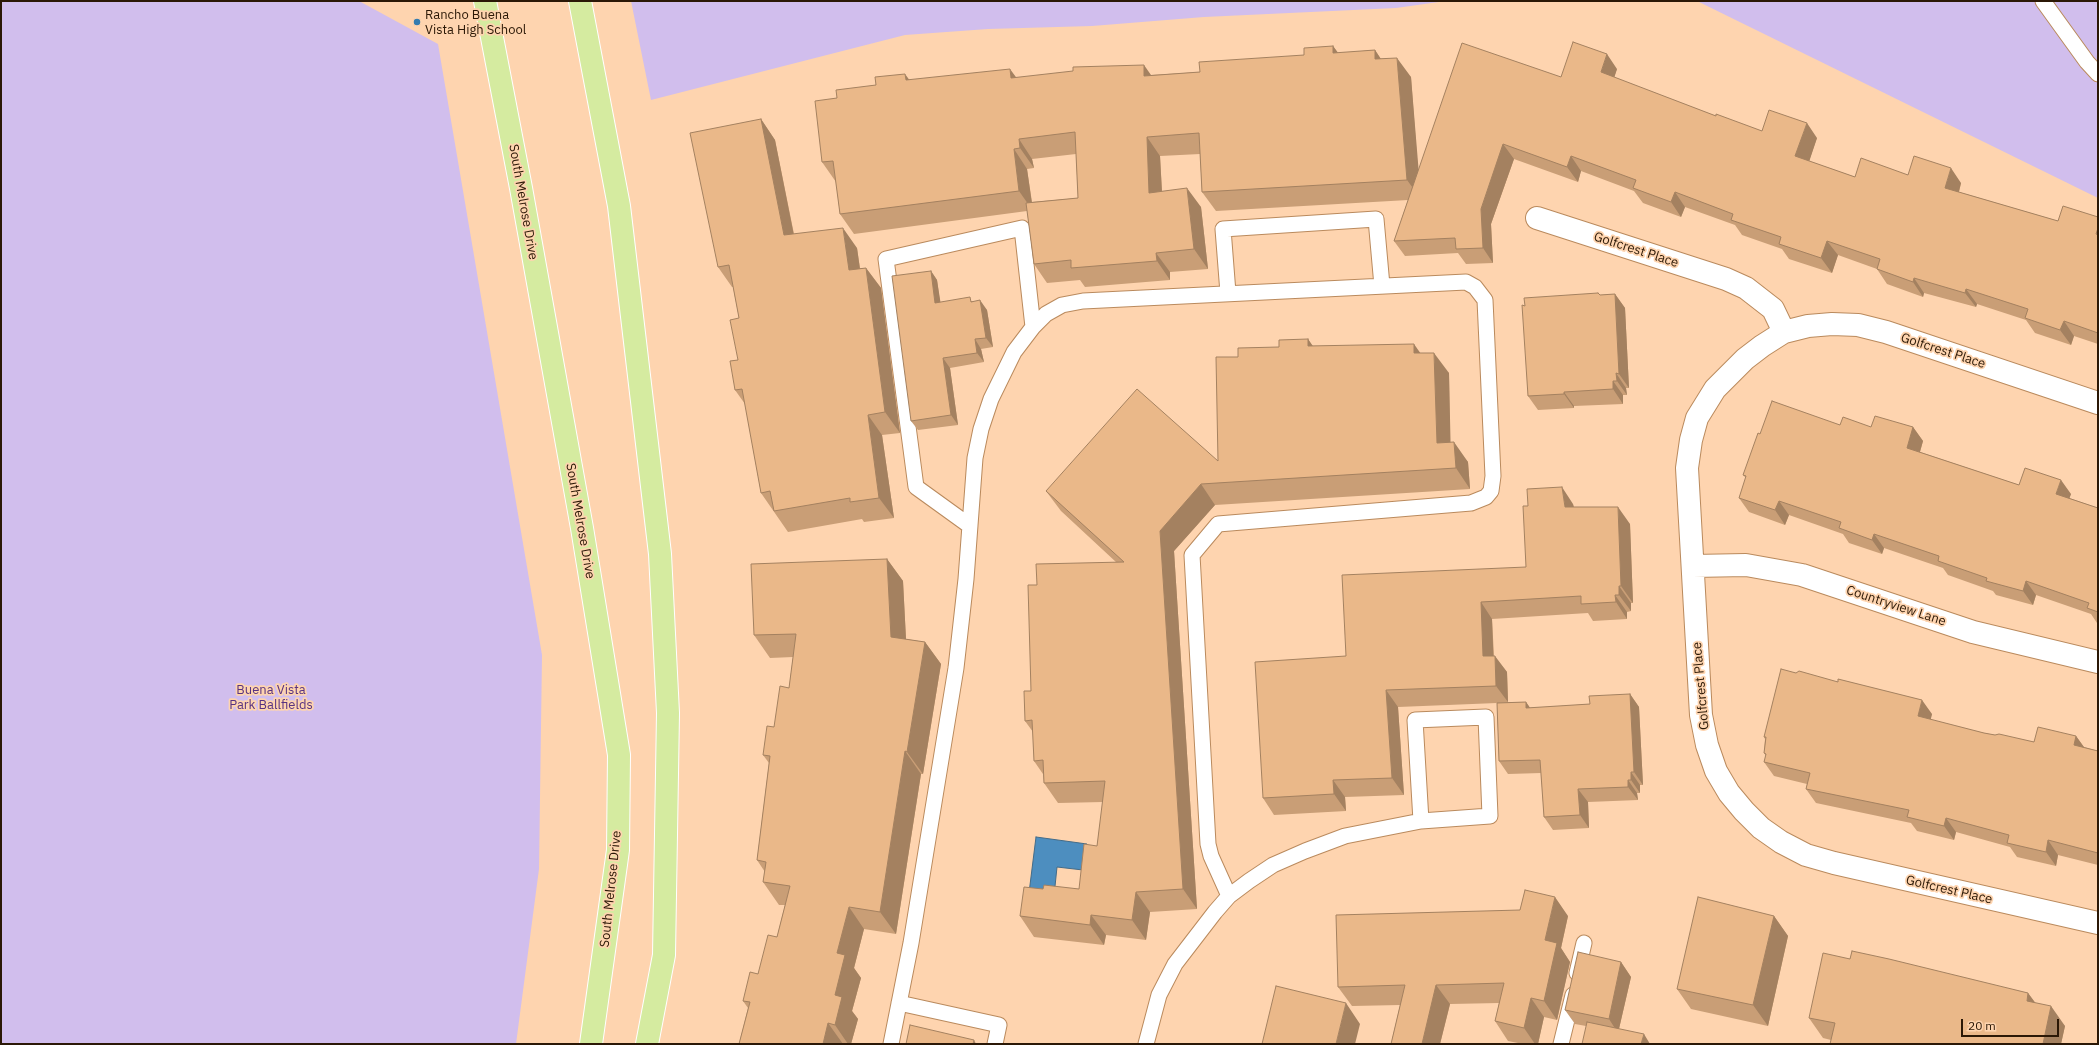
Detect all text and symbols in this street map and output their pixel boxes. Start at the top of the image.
place label: Rancho Buena Vista High School [425,7,526,38]
marker: Rancho Buena Vista High School [412,17,422,27]
street label: South Melrose Drive [505,143,541,261]
street label: Golfcrest Place [1592,229,1680,271]
street label: Golfcrest Place [1899,330,1987,372]
street label: South Melrose Drive [562,462,598,580]
street label: Countryview Lane [1844,583,1948,629]
street label: Golfcrest Place [1689,641,1713,731]
park label: Buena Vista Park Ballfields [229,682,313,713]
street label: South Melrose Drive [597,830,625,948]
street label: Golfcrest Place [1904,872,1994,908]
scale bar [1963,1011,2061,1037]
text: 20 m [1968,1018,1996,1033]

